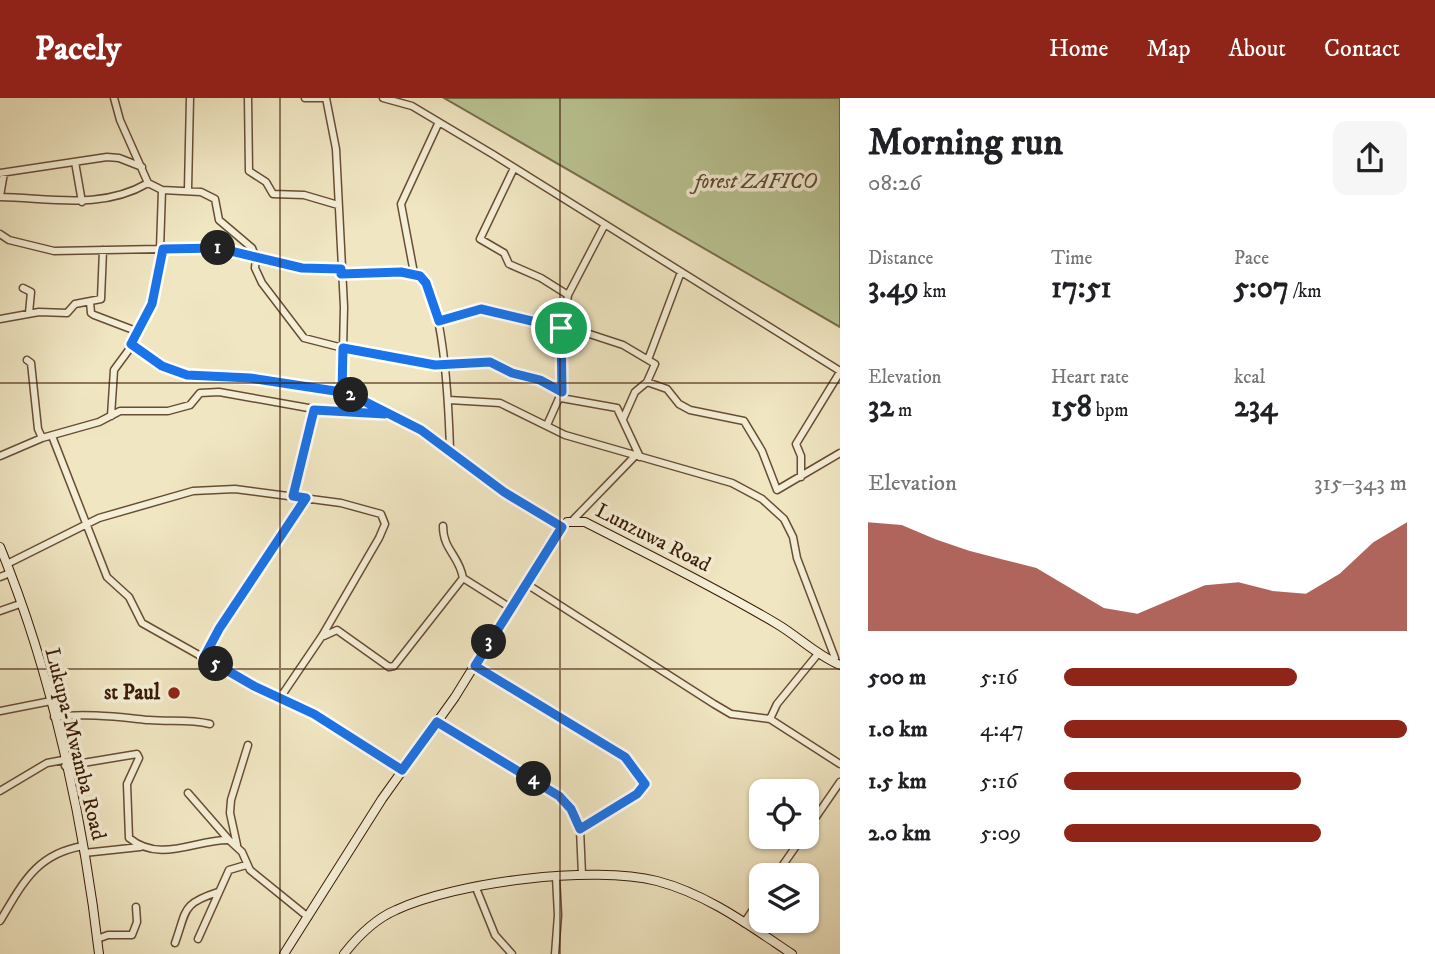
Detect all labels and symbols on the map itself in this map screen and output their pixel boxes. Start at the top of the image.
park label: forest ZAFICO [689,169,818,195]
pin: 1 [200,230,235,266]
pin [531,298,591,358]
pin: 2 [334,378,368,412]
street label: Lunzuwa Road [591,498,715,578]
pin: 3 [472,624,506,660]
street label: Lukupa-Mwamba Road [39,645,112,843]
pin: 5 [198,646,234,682]
place label: st Paul [104,680,161,706]
marker: st Paul [166,685,182,701]
pin: 4 [516,762,552,796]

